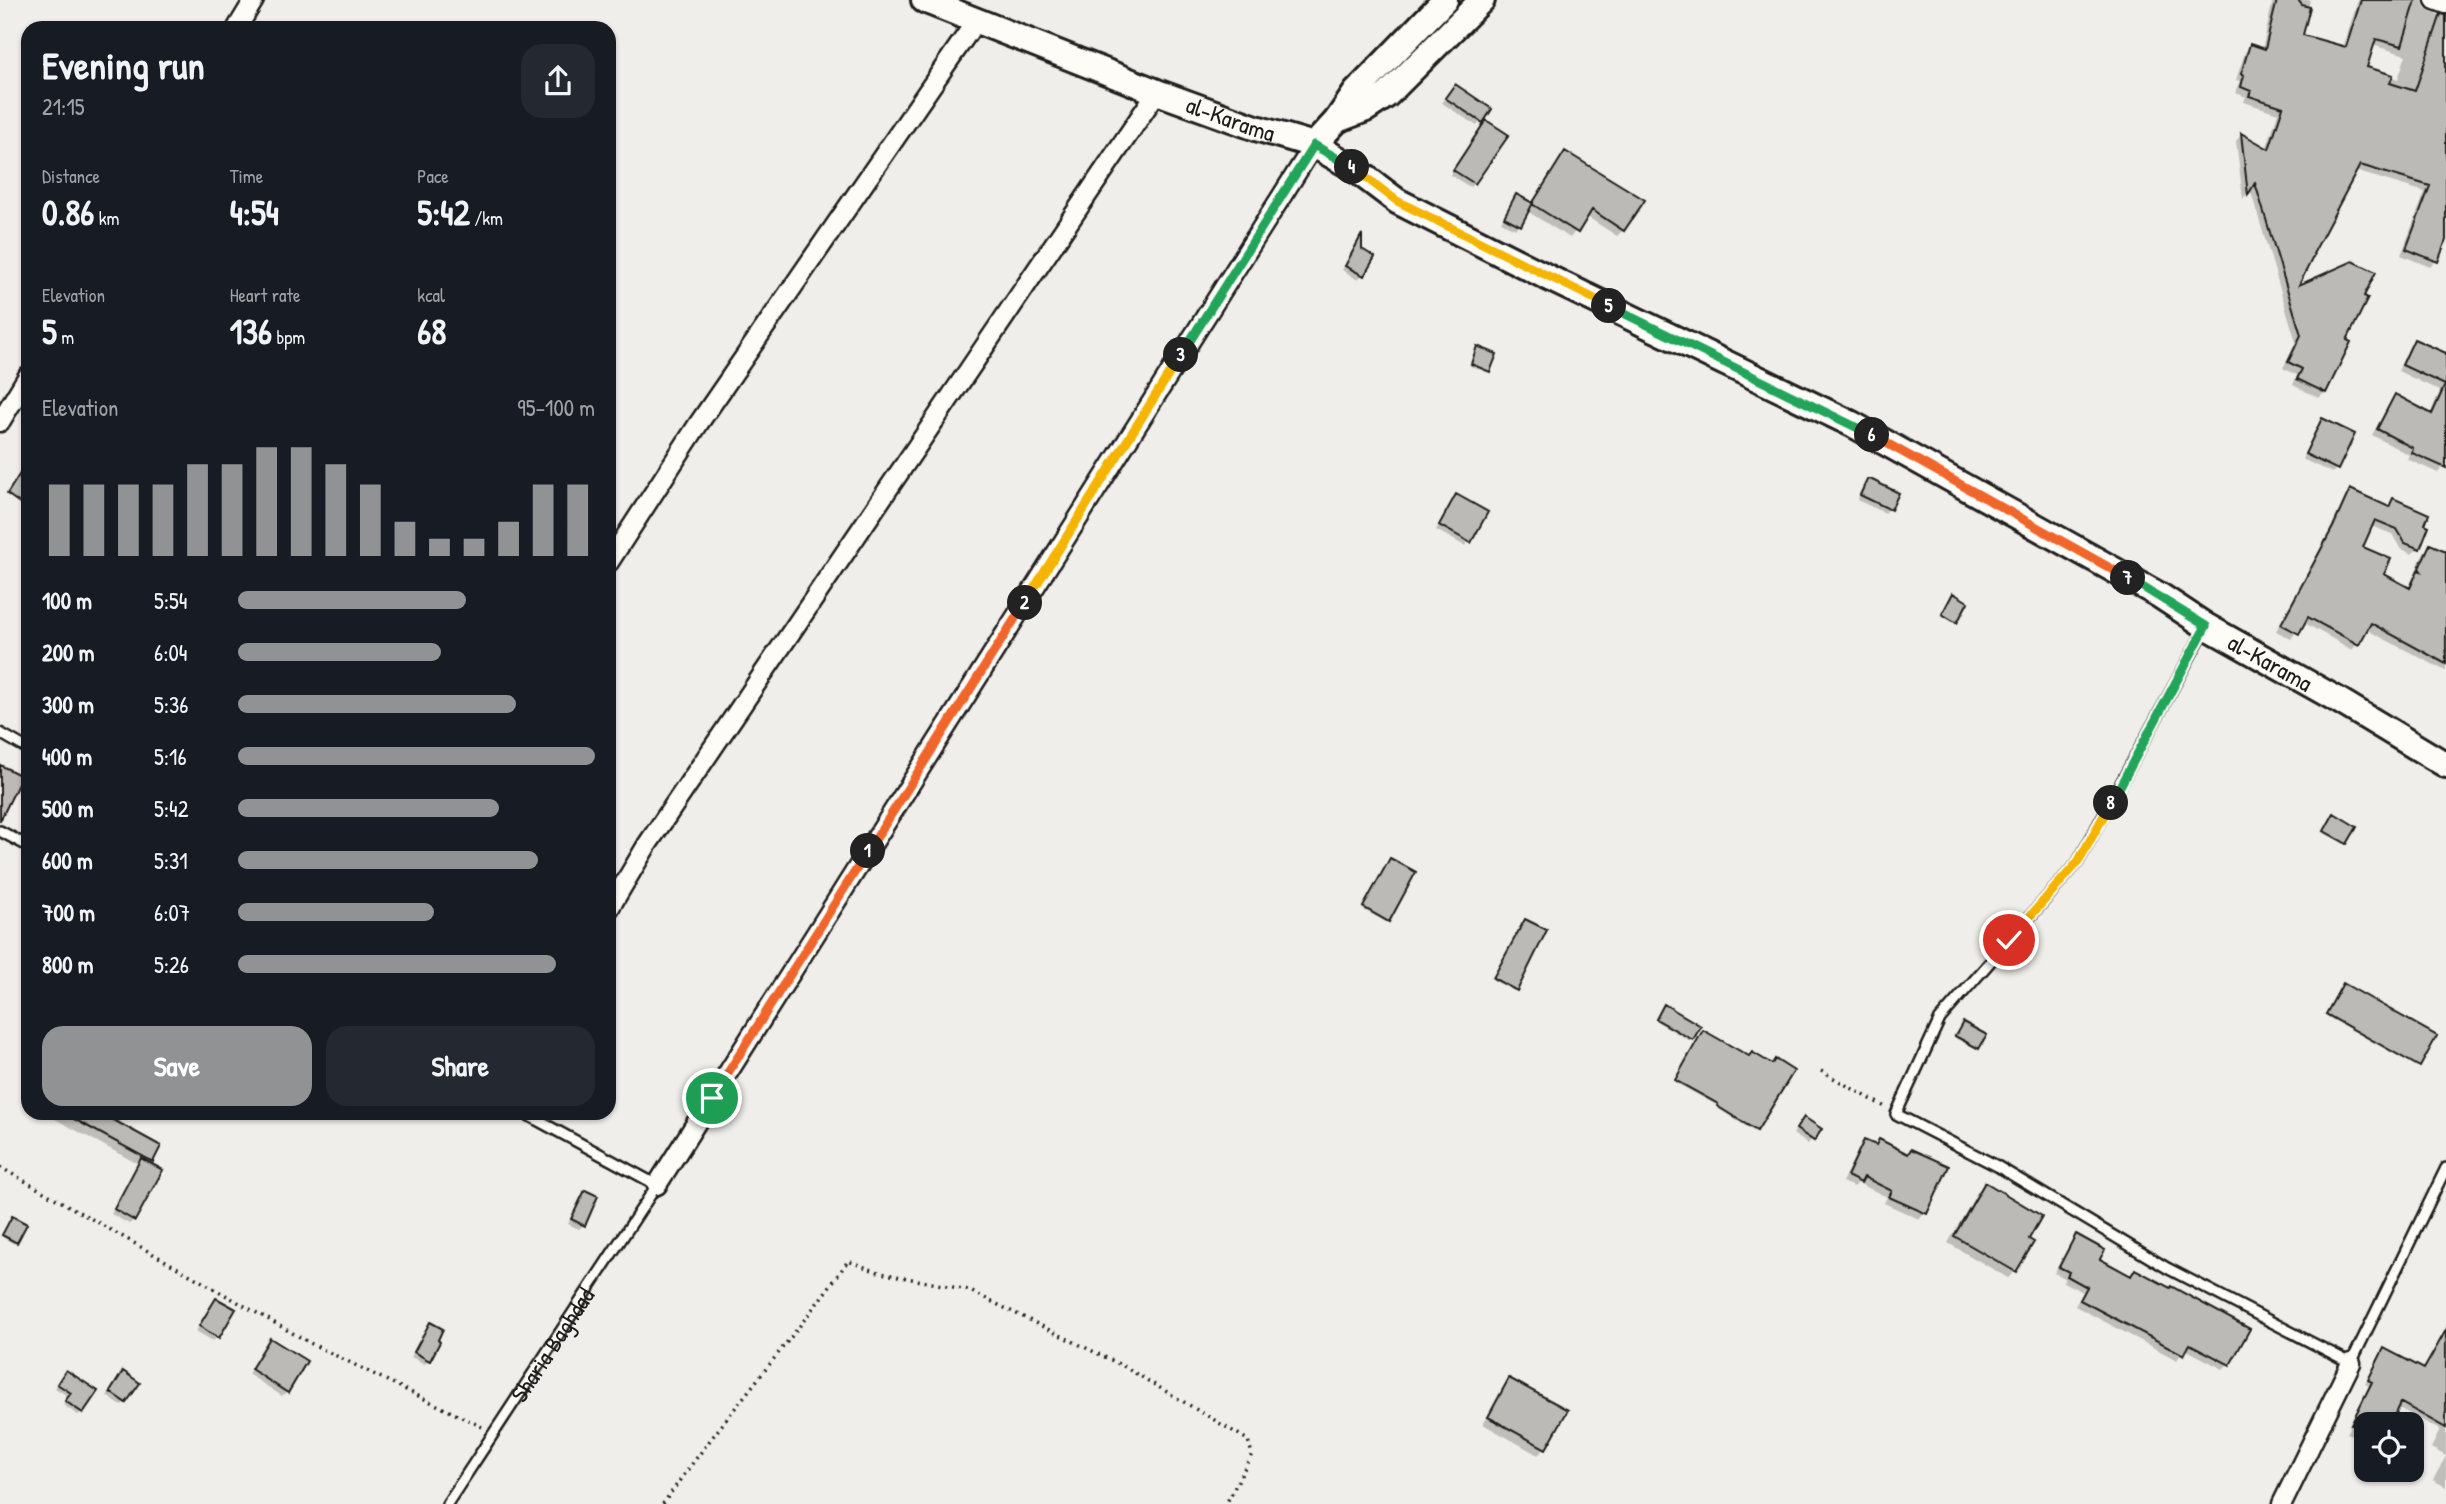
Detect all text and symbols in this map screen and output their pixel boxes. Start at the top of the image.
text: Evening run [42,39,205,91]
button: share [521,44,595,118]
street label: al-Karama [1182,88,1279,149]
text: 21:15 [42,91,85,122]
pin: 4 [1334,150,1370,184]
text: 4 [1348,153,1355,179]
text: Distance [42,163,100,189]
text: Time [230,163,263,189]
text: Pace [417,163,449,189]
text: 0.86 [42,189,94,236]
text: 4:54 [230,189,279,236]
text: 5:42 [417,189,470,236]
text: km [94,205,119,231]
text: /km [470,205,503,231]
text: Elevation [42,282,105,308]
text: Heart rate [230,282,301,308]
text: kcal [417,282,445,308]
pin: 5 [1592,288,1626,324]
text: 5 [1604,292,1613,318]
text: 5 [42,308,57,355]
text: 136 [230,308,272,355]
text: 68 [417,308,446,355]
text: m [57,324,74,350]
text: bpm [272,324,305,350]
pin: 3 [1164,338,1198,372]
text: 3 [1176,341,1185,367]
text: Elevation [42,392,118,423]
text: 95–100 m [517,392,595,423]
pin: 6 [1854,418,1890,452]
text: 6 [1868,421,1875,447]
pin: 7 [2110,560,2146,596]
text: 7 [2123,564,2132,590]
text: 100 m [42,585,92,616]
text: 5:54 [154,585,187,616]
pin: 2 [1007,586,1042,620]
text: 2 [1020,589,1029,615]
street label: al-Karama [2223,626,2318,699]
text: 200 m [42,637,94,668]
text: 6:04 [154,637,187,668]
text: 300 m [42,689,94,720]
text: 5:36 [154,689,189,720]
text: 400 m [42,741,92,772]
text: 5:16 [154,741,187,772]
pin: 8 [2094,786,2128,820]
text: 8 [2106,789,2115,815]
text: 500 m [42,793,93,824]
text: 5:42 [154,793,188,824]
pin: 1 [850,834,886,868]
text: 1 [864,837,871,863]
text: 600 m [42,845,93,876]
text: 5:31 [154,845,188,876]
text: 700 m [42,897,95,928]
text: 6:07 [154,897,190,928]
pin [1979,910,2039,970]
icon: check [1990,921,2028,959]
text: 800 m [42,949,94,980]
text: 5:26 [154,949,189,980]
button: Save [42,1026,312,1106]
button: Share [326,1026,595,1106]
pin [682,1068,742,1128]
icon: arrive [693,1079,731,1117]
street label: Sharia Baghdad [503,1281,601,1408]
map controls [2354,1412,2424,1482]
button: locate [2354,1412,2424,1482]

